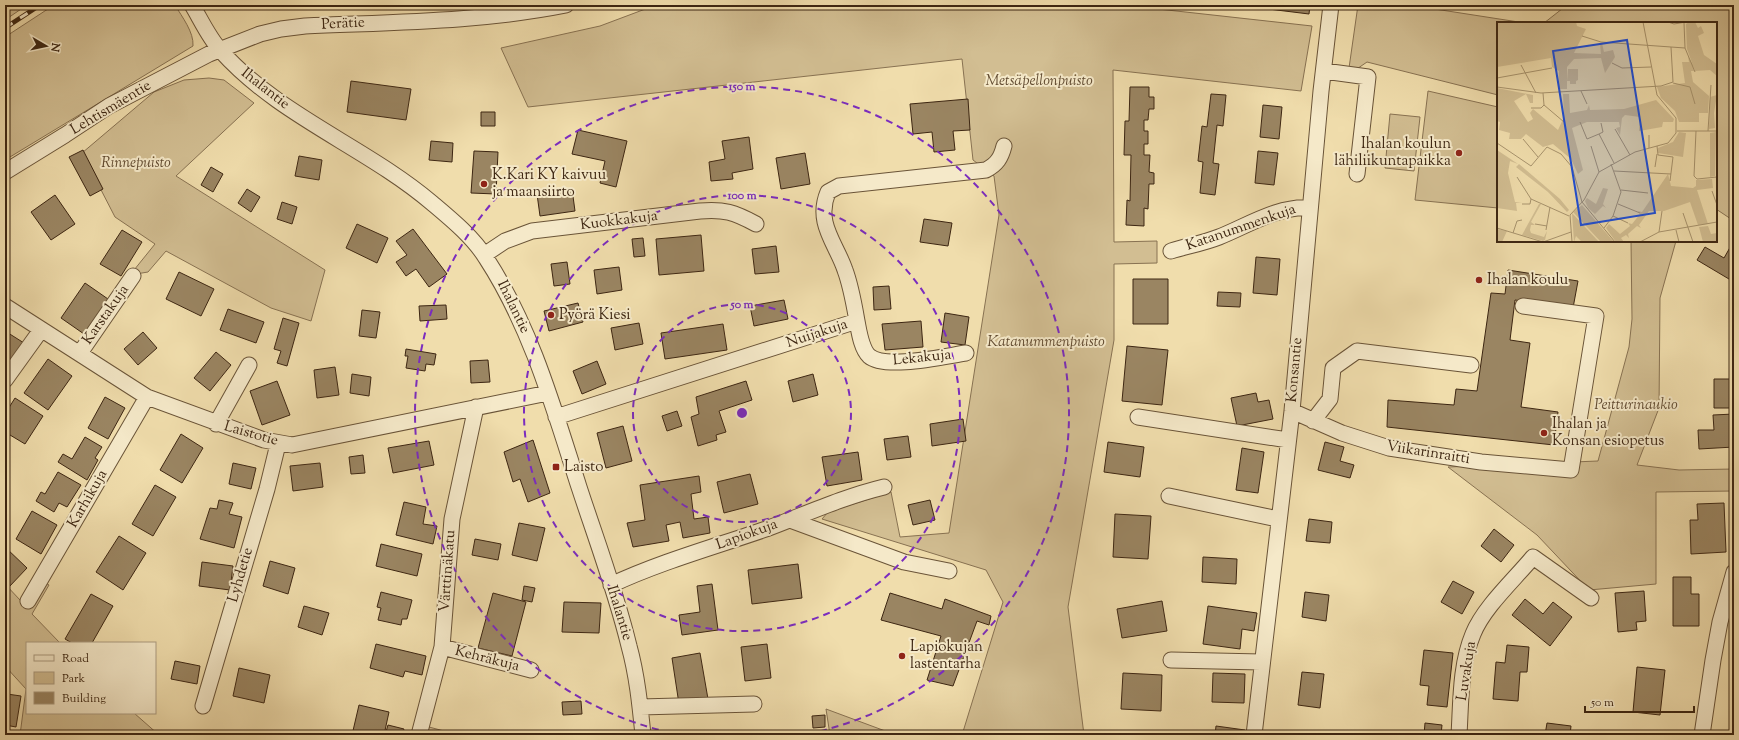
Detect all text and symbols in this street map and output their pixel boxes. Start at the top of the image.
street label: Perätie [321,12,365,36]
inset map [1497,22,1717,242]
north arrow [26,26,66,66]
text: N [46,41,64,53]
street label: Ihalantie [236,63,294,115]
park label: Metsäpellonpuisto [985,71,1093,92]
street label: Lehtismäentie [67,76,155,140]
text: 150 m [727,78,756,96]
place label: Ihalan koulun lähiliikuntapaikka [1334,134,1451,172]
marker: Ihalan koulun lähiliikuntapaikka [1454,148,1464,158]
park label: Rinnepuisto [101,153,171,174]
place label: K.Kari KY kaivuu ja maansiirto [492,165,606,203]
marker: K.Kari KY kaivuu ja maansiirto [479,179,489,189]
text: 100 m [726,187,757,205]
street label: Katanummenkuja [1183,199,1299,257]
street label: Kuokkakuja [579,206,659,236]
place label: Ihalan koulu [1487,270,1569,291]
marker: Ihalan koulu [1474,275,1484,285]
street label: Ihalantie [491,277,535,337]
street label: Karstakuja [78,281,134,349]
text: 50 m [730,296,754,314]
place label: Pyörä Kiesi [559,305,631,326]
marker: Pyörä Kiesi [546,310,556,320]
street label: Nuijakuja [784,314,851,354]
park label: Katanummenpuisto [987,332,1105,353]
street label: Konsantie [1282,337,1308,403]
street label: Lekakuja [892,344,952,372]
park label: Peitturinaukio [1594,395,1678,416]
centre of rings [735,406,749,420]
place label: Ihalan ja Konsan esiopetus [1552,414,1664,452]
street label: Laistotie [221,416,281,452]
marker: Ihalan ja Konsan esiopetus [1539,428,1549,438]
street label: Viikarinraitti [1385,436,1471,470]
place label: Laisto [564,457,603,478]
marker: Laisto [551,462,561,472]
street label: Karhikuja [63,466,113,532]
street label: Lapiokuja [713,514,781,556]
street label: Värttinäkatu [435,529,461,613]
street label: Lyhdetie [223,545,259,605]
street label: Ihalantie [601,583,637,643]
place label: Lapiokujan lastentarha [910,637,983,675]
street label: Luvakuja [1452,640,1482,702]
street label: Kehräkuja [452,641,522,677]
legend [26,642,156,714]
text: Road [62,650,89,668]
marker: Lapiokujan lastentarha [897,651,907,661]
text: Park [62,670,85,688]
scale bar [1585,688,1694,714]
text: Building [62,690,106,708]
text: 50 m [1590,694,1614,712]

